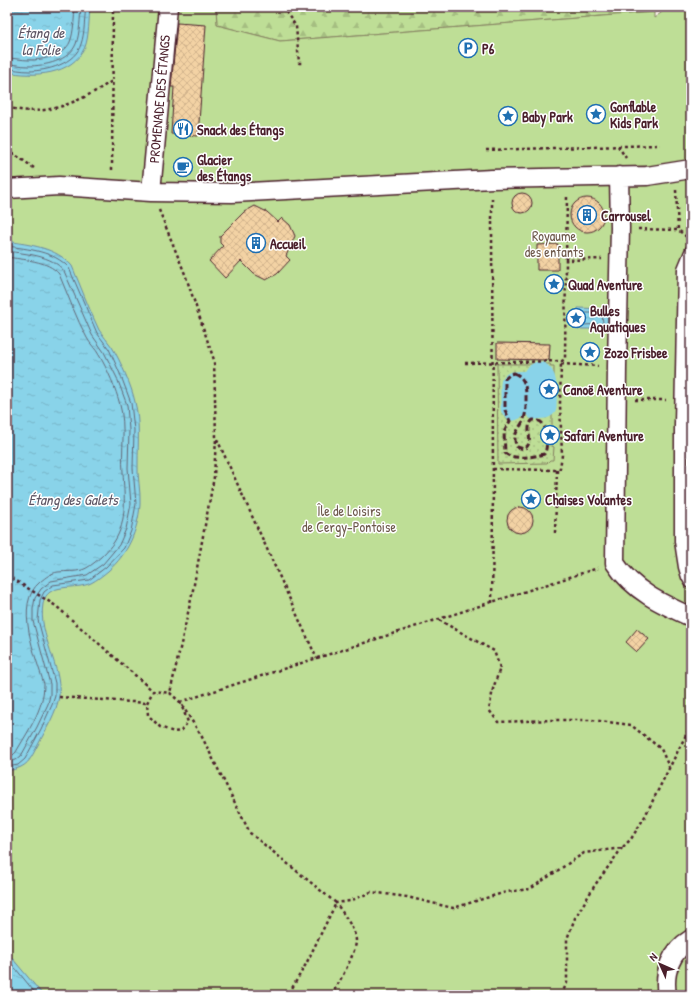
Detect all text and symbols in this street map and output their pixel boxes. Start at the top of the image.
water label: Étang de la Folie [18,22,65,60]
street label: PROMENADE DES ÉTANGS [144,34,174,164]
parking icon: P6 [457,37,479,59]
place label: P6 [482,39,495,58]
place label: Gonflable Kids Park [610,97,658,132]
place icon: Gonflable Kids Park [585,103,607,125]
place icon: Baby Park [497,105,519,127]
place label: Baby Park [522,107,573,128]
restaurant icon: Snack des Étangs [172,118,194,140]
place label: Snack des Étangs [197,120,284,141]
place label: Glacier des Étangs [197,150,252,187]
cafe icon: Glacier des Étangs [172,156,194,178]
building icon: Carrousel [576,204,598,226]
place label: Carrousel [601,206,651,225]
park label: Royaume des enfants [525,226,583,261]
building icon: Accueil [245,232,267,254]
place label: Accueil [270,234,306,253]
place icon: Quad Aventure [543,273,565,295]
place label: Quad Aventure [568,275,643,294]
place label: Bulles Aquatiques [590,301,646,338]
place icon: Bulles Aquatiques [565,307,587,329]
place icon: Zozo Frisbee [579,341,601,363]
place label: Zozo Frisbee [604,343,668,362]
place icon: Canoë Aventure [538,378,560,400]
place label: Canoë Aventure [563,380,643,399]
place icon: Safari Aventure [539,424,561,446]
place label: Safari Aventure [564,426,644,445]
place icon: Chaises Volantes [520,488,542,510]
water label: Étang des Galets [28,489,119,510]
place label: Chaises Volantes [545,490,632,509]
park label: Île de Loisirs de Cergy-Pontoise [302,501,396,537]
north arrow [640,944,680,984]
text: N [646,950,660,964]

